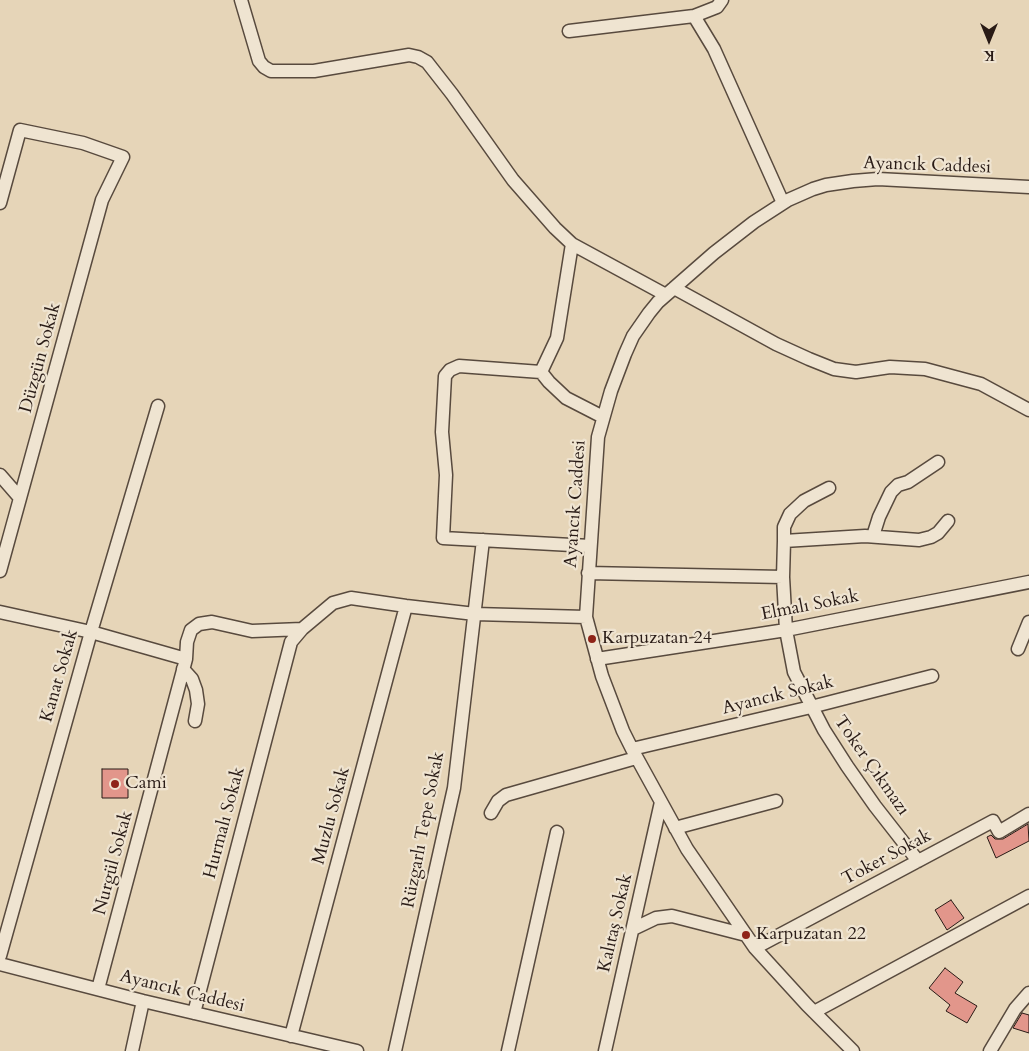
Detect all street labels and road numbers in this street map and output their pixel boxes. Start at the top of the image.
street label: Ayancık Caddesi [863,153,991,179]
street label: Düzgün Sokak [16,300,66,416]
street label: Ayancık Caddesi [561,439,591,569]
street label: Elmalı Sokak [759,586,861,626]
street label: Kanat Sokak [36,627,84,725]
street label: Ayancık Sokak [720,672,836,720]
street label: Toker Çıkmazı [829,712,913,820]
street label: Rüzgarlı Tepe Sokak [398,750,450,910]
street label: Hurmalı Sokak [200,765,250,881]
street label: Muzlu Sokak [309,765,355,867]
street label: Nurgül Sokak [90,809,138,917]
street label: Toker Sokak [839,825,935,891]
street label: Kalıtaş Sokak [594,871,638,975]
street label: Ayancık Caddesi [117,966,247,1018]

